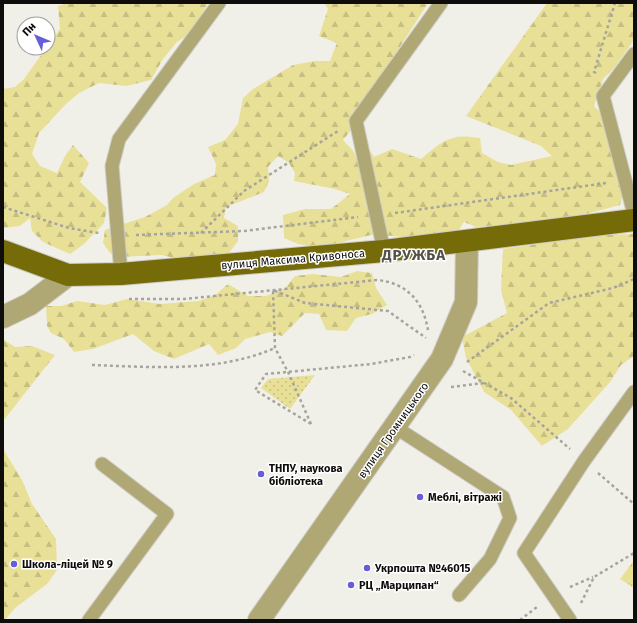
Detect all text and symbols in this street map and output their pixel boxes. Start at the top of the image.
north arrow [16,16,56,56]
text: Пн [20,20,39,39]
district label: ДРУЖБА [381,246,446,264]
street label: вулиця Максима Кривоноса [221,247,365,272]
street label: вулиця Громницького [355,380,431,481]
place label: ТНПУ, наукова бібліотека [269,462,342,488]
marker: ТНПУ, наукова бібліотека [256,469,266,479]
place label: Меблі, вітражі [428,491,502,504]
marker: Меблі, вітражі [415,492,425,502]
place label: Школа-ліцей № 9 [22,558,113,571]
marker: Школа-ліцей № 9 [9,559,19,569]
place label: Укрпошта №46015 [374,562,471,575]
marker: Укрпошта №46015 [362,563,372,573]
place label: РЦ „Марципан“ [359,579,439,592]
marker: РЦ „Марципан“ [346,580,356,590]

